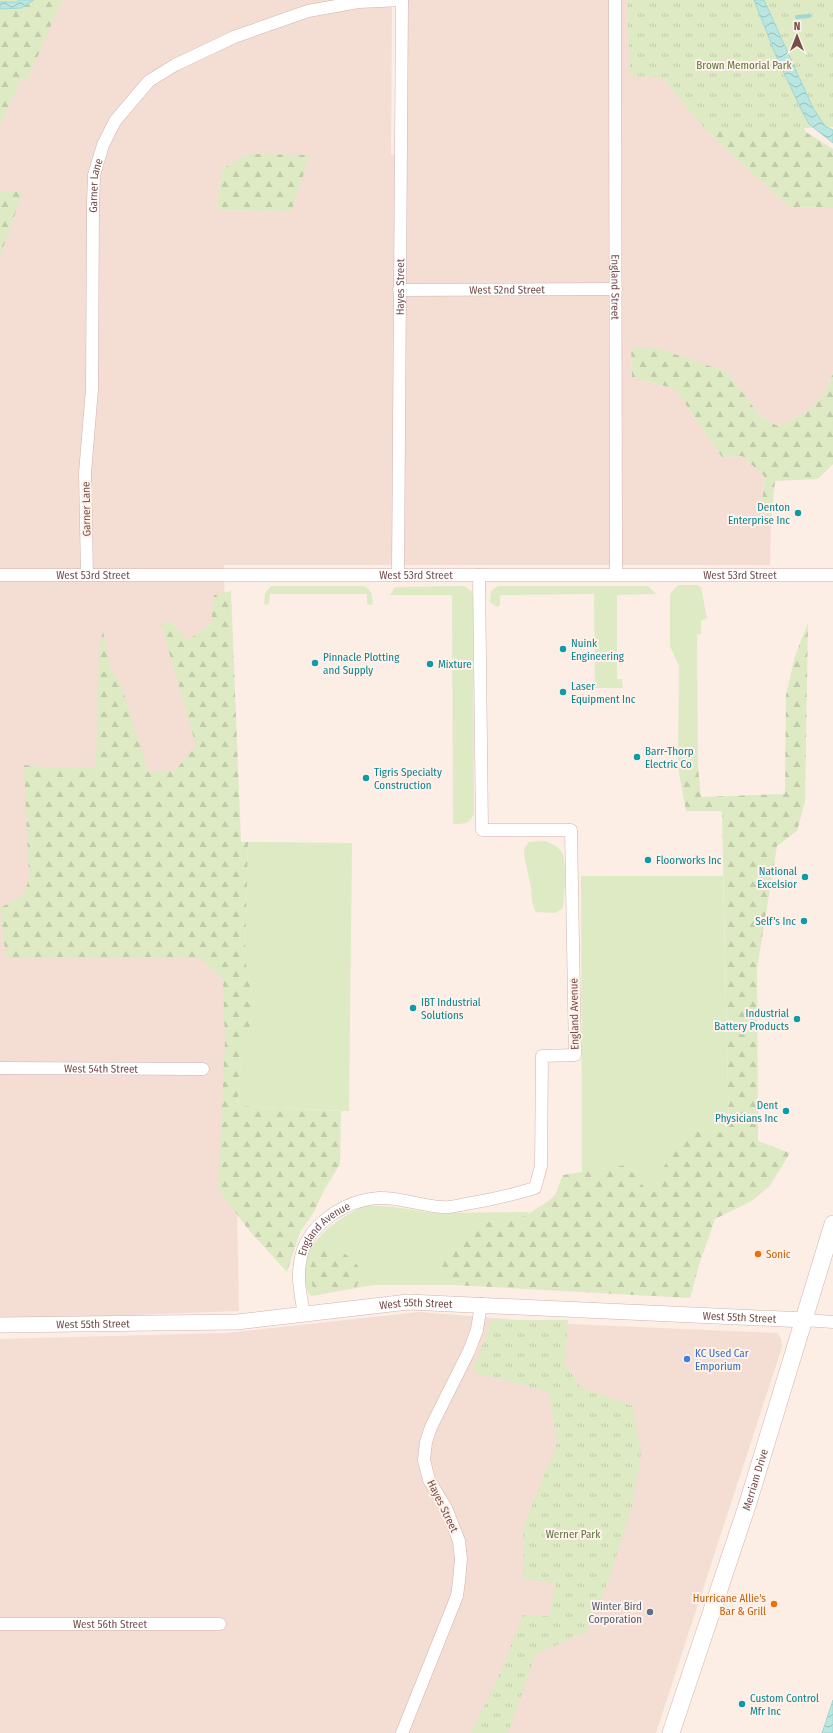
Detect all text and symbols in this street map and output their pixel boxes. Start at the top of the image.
north arrow [777,16,817,56]
text: N [794,20,800,33]
park label: Brown Memorial Park [696,59,793,72]
street label: Garner Lane [87,157,106,213]
street label: England Street [608,254,622,320]
street label: Hayes Street [394,258,407,315]
street label: West 52nd Street [469,283,545,297]
street label: Garner Lane [80,482,93,536]
place label: Denton Enterprise Inc [728,501,790,527]
marker: Denton Enterprise Inc [793,508,803,518]
street label: West 53rd Street [56,569,130,582]
street label: West 53rd Street [379,569,453,582]
street label: West 53rd Street [703,569,777,582]
place label: Nuink Engineering [571,637,625,663]
marker: Nuink Engineering [558,644,568,654]
place label: Pinnacle Plotting and Supply [323,651,400,677]
marker: Pinnacle Plotting and Supply [310,658,320,668]
place label: Mixture [438,658,472,671]
marker: Mixture [425,659,435,669]
place label: Laser Equipment Inc [571,680,636,706]
marker: Laser Equipment Inc [558,687,568,697]
place label: Barr-Thorp Electric Co [645,745,694,771]
marker: Barr-Thorp Electric Co [632,752,642,762]
place label: Tigris Specialty Construction [374,766,442,792]
marker: Tigris Specialty Construction [361,773,371,783]
place label: Floorworks Inc [656,854,722,867]
marker: Floorworks Inc [643,855,653,865]
place label: National Excelsior [757,865,797,891]
marker: National Excelsior [800,872,810,882]
place label: Self's Inc [755,915,796,928]
marker: Self's Inc [799,916,809,926]
street label: England Avenue [567,978,582,1050]
place label: IBT Industrial Solutions [421,996,481,1022]
marker: IBT Industrial Solutions [408,1003,418,1013]
place label: Industrial Battery Products [714,1007,789,1033]
marker: Industrial Battery Products [792,1014,802,1024]
street label: West 54th Street [64,1062,138,1076]
place label: Dent Physicians Inc [715,1099,778,1125]
marker: Dent Physicians Inc [781,1106,791,1116]
street label: England Avenue [296,1200,352,1257]
place label: Sonic [766,1248,791,1261]
marker: Sonic [753,1249,763,1259]
street label: West 55th Street [379,1296,453,1312]
street label: West 55th Street [702,1309,777,1326]
street label: West 55th Street [56,1317,130,1331]
place label: KC Used Car Emporium [695,1347,749,1373]
marker: KC Used Car Emporium [682,1354,692,1364]
street label: Merriam Drive [740,1447,771,1512]
street label: Hayes Street [424,1478,461,1535]
park label: Werner Park [546,1528,601,1541]
place label: Hurricane Allie's Bar & Grill [693,1592,766,1618]
marker: Hurricane Allie's Bar & Grill [769,1599,779,1609]
place label: Winter Bird Corporation [589,1600,642,1626]
marker: Winter Bird Corporation [645,1607,655,1617]
street label: West 56th Street [73,1618,147,1631]
place label: Custom Control Mfr Inc [750,1692,819,1718]
marker: Custom Control Mfr Inc [737,1699,747,1709]

